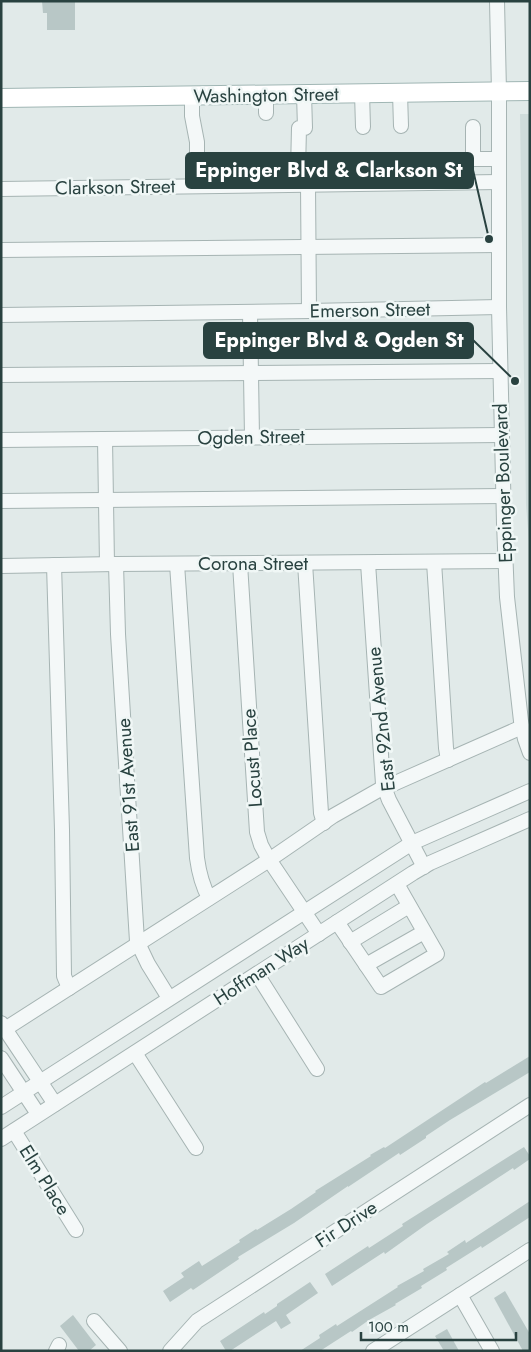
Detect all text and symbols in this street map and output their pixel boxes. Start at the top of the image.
street label: Washington Street [193,80,339,110]
callout: Eppinger Blvd & Clarkson St [186,153,473,188]
text: Eppinger Blvd & Clarkson St [195,156,463,185]
street label: Clarkson Street [55,172,176,202]
street label: Emerson Street [309,295,431,325]
callout: Eppinger Blvd & Ogden St [204,323,473,358]
text: Eppinger Blvd & Ogden St [214,326,464,355]
street label: Eppinger Boulevard [487,403,519,563]
street label: Ogden Street [197,423,305,451]
street label: Corona Street [198,550,309,577]
street label: East 92nd Avenue [360,645,402,792]
street label: Locust Place [235,708,269,808]
street label: East 91st Avenue [110,717,146,853]
street label: Hoffman Way [208,930,315,1012]
street label: Elm Place [13,1140,77,1220]
street label: Fir Drive [310,1194,382,1254]
scale bar [361,1310,516,1342]
text: 100 m [368,1316,409,1338]

